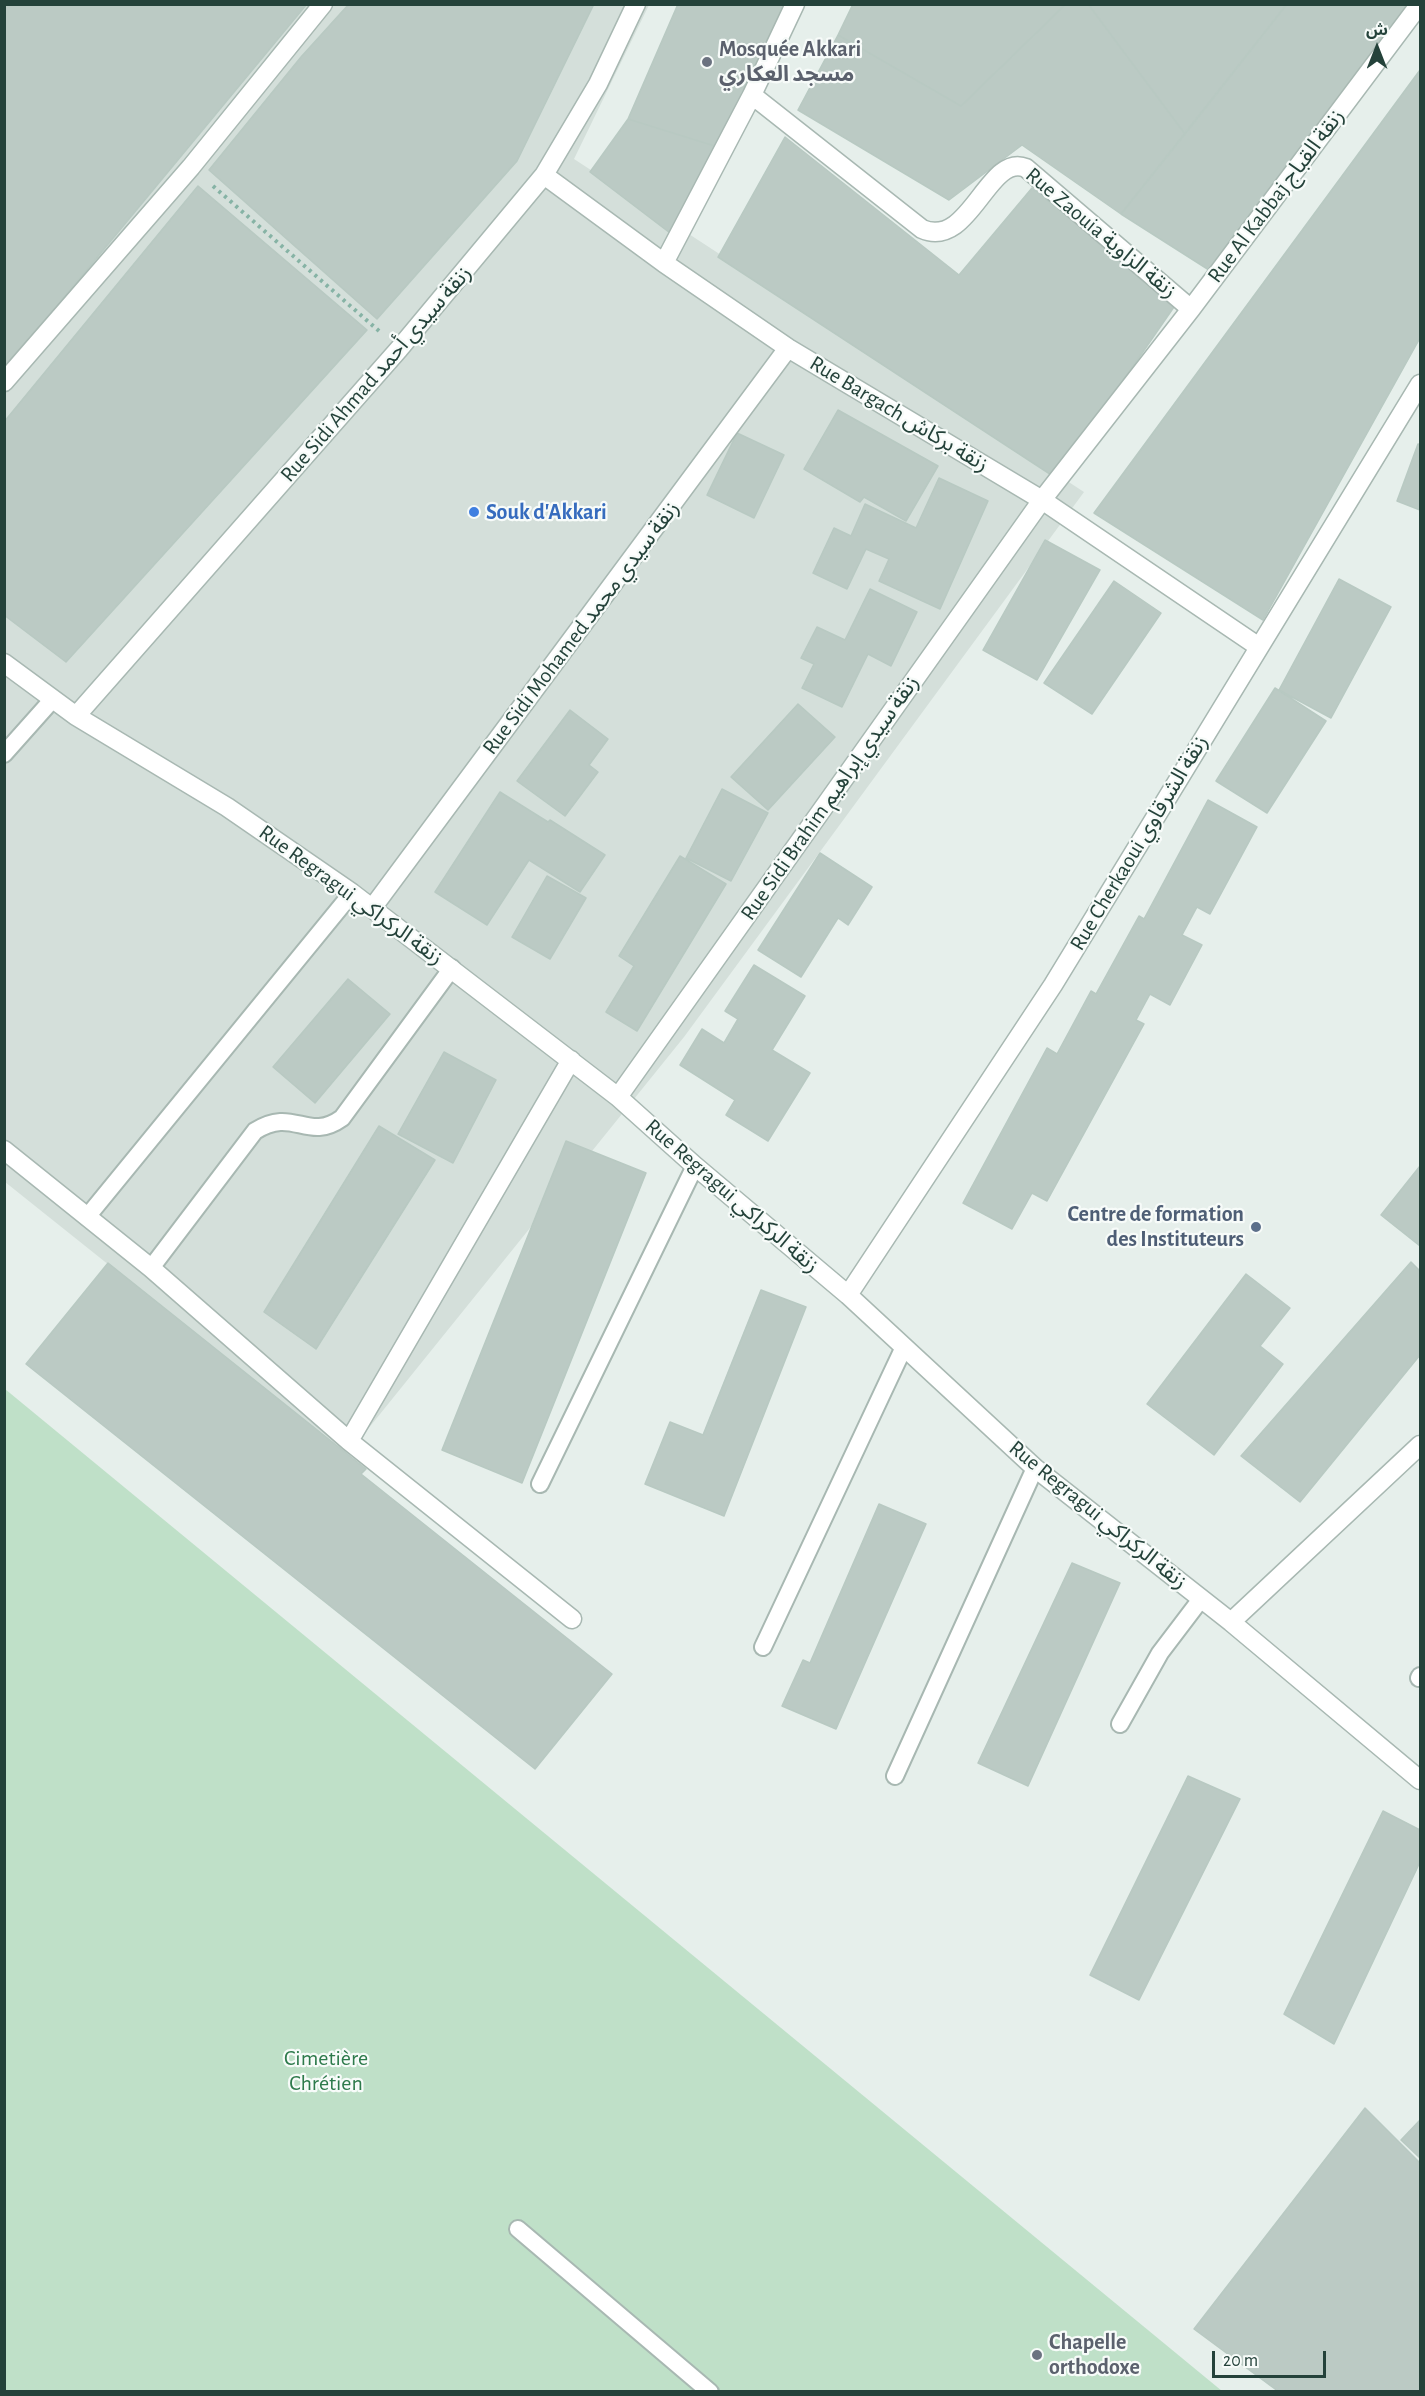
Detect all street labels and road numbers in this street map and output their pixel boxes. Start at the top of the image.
street label: Rue Al Kabbaj زنقة القباج [1202,104,1350,288]
street label: Rue Zaouia زنقة الزاوية [1020,162,1182,304]
street label: Rue Sidi Ahmad زنقة سيدي أحمد [275,260,477,488]
street label: Rue Bargach زنقة بركاش [805,350,993,478]
street label: Rue Sidi Mohamed زنقة سيدي محمد [477,496,685,760]
street label: Rue Sidi Brahim زنقة سيدي إبراهيم [735,670,925,926]
street label: Rue Cherkaoui زنقة الشرقاوي [1064,730,1214,956]
street label: Rue Regragui زنقة الركراكي [254,819,448,971]
street label: Rue Regragui زنقة الركراكي [640,1113,824,1279]
street label: Rue Regragui زنقة الركراكي [1004,1435,1192,1595]

